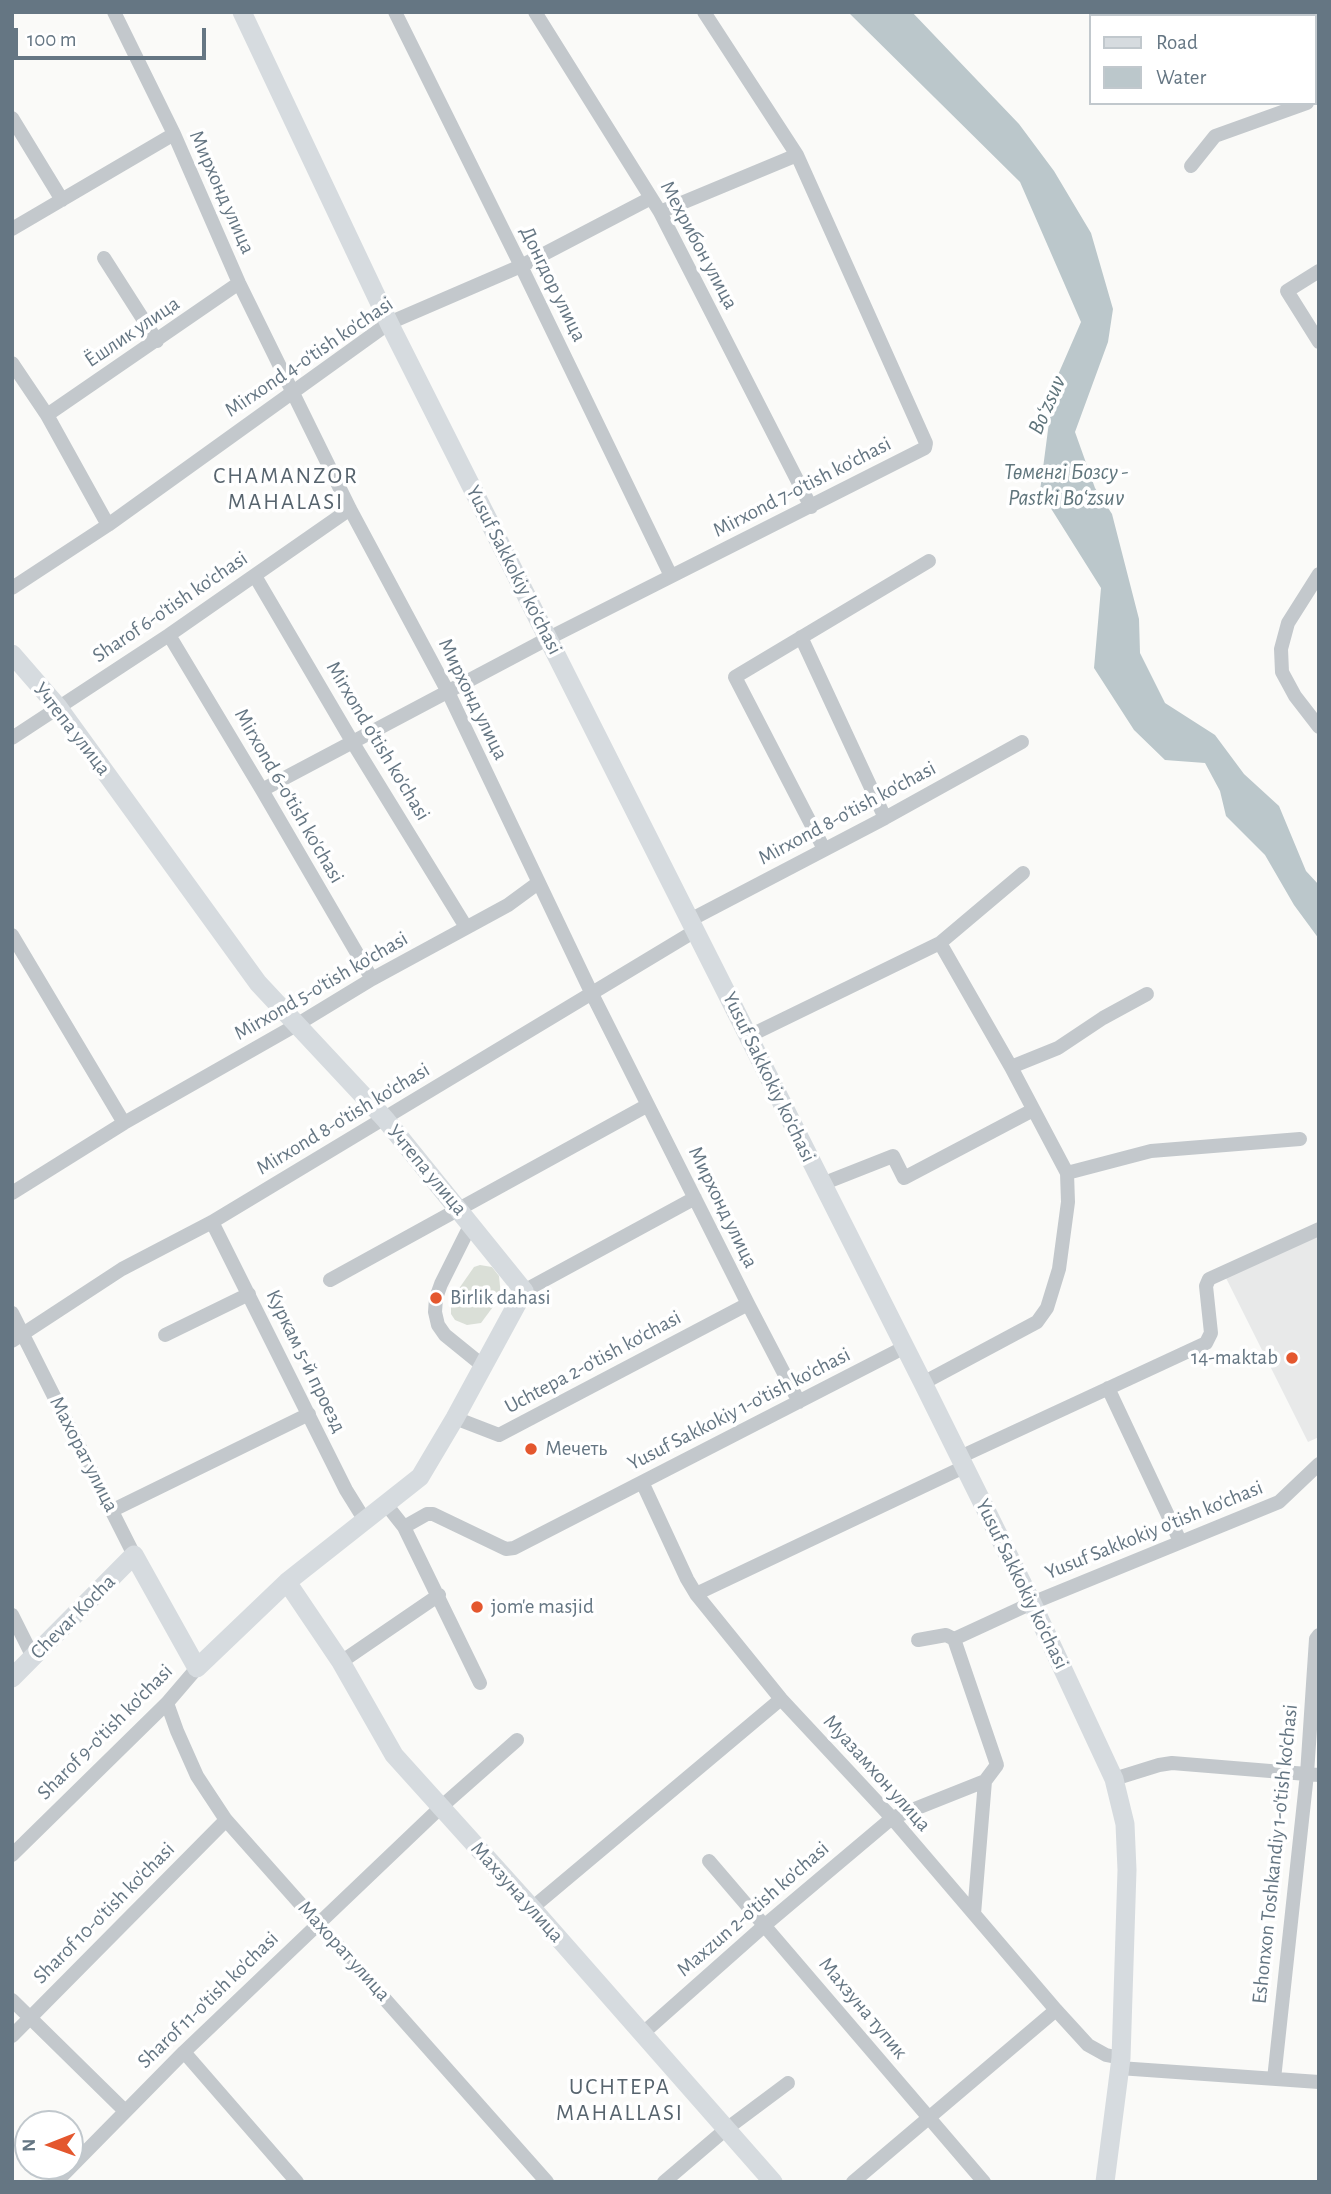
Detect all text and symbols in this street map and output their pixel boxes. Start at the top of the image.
scale bar [18,14,210,58]
legend [1090,14,1317,105]
text: 100 m [27,29,77,50]
text: Road [1156,32,1198,53]
text: Water [1156,67,1206,88]
street label: Мирхонд улица [184,126,260,258]
street label: Мехрибон улица [654,176,744,314]
street label: Донгдор улица [514,222,592,346]
street label: Ёшлик улица [80,291,184,373]
street label: Mirxond 4-o'tish ko'chasi [220,291,398,423]
water label: Boʻzsuv [1022,371,1072,439]
street label: Mirxond 7-o'tish ko'chasi [709,431,895,543]
water label: Төменгі Бозсу - Pastki Boʻzsuv [1004,458,1128,512]
district label: CHAMANZOR MAHALASI [214,462,358,516]
street label: Yusuf Sakkokiy ko'chasi [460,481,568,659]
street label: Sharof 6-o'tish ko'chasi [88,546,252,668]
street label: Мирхонд улица [433,634,513,764]
street label: Mirxond o'tish ko'chasi [320,657,436,825]
street label: Учтепа улица [28,677,116,781]
street label: Mirxond 6-o'tish ko'chasi [229,704,349,888]
street label: Mirxond 8-o'tish ko'chasi [754,755,940,871]
street label: Mirxond 5-o'tish ko'chasi [230,926,412,1046]
street label: Yusuf Sakkokiy ko'chasi [717,988,821,1166]
street label: Mirxond 8-o'tish ko'chasi [252,1057,434,1181]
street label: Учтепа улица [382,1119,472,1221]
street label: Мирхонд улица [683,1142,763,1272]
street label: Куркам 5-й проезд [260,1285,352,1437]
place label: Birlik dahasi [450,1285,551,1311]
marker: Birlik dahasi [428,1290,444,1306]
street label: Uchtepa 2-o'tish ko'chasi [500,1305,686,1419]
street label: Yusuf Sakkokiy 1-o'tish ko'chasi [623,1342,855,1476]
place label: 14-maktab [1191,1345,1278,1371]
marker: 14-maktab [1284,1350,1300,1366]
street label: Махорат улица [44,1392,124,1516]
place label: Мечеть [545,1436,607,1462]
marker: Мечеть [523,1441,539,1457]
street label: Yusuf Sakkokiy o'tish ko'chasi [1041,1475,1267,1585]
street label: Yusuf Sakkokiy ko'chasi [970,1495,1074,1673]
street label: Chevar Kocha [25,1569,121,1665]
place label: jom'e masjid [491,1594,594,1620]
marker: jom'e masjid [469,1599,485,1615]
street label: Sharof 9-o'tish ko'chasi [32,1659,178,1805]
street label: Eshonxon Toshkandiy 1-o'tish ko'chasi [1247,1703,1303,2005]
street label: Муазамхон улица [818,1709,936,1837]
street label: Махзуна улица [465,1836,569,1948]
street label: Maxzun 2-o'tish ko'chasi [672,1836,834,1982]
street label: Sharof 10-o'tish ko'chasi [28,1837,180,1989]
street label: Махорат улица [292,1895,396,2007]
street label: Sharof 11-o'tish ko'chasi [132,1926,284,2074]
street label: Махзуна тупик [813,1952,913,2064]
district label: UCHTEPA MAHALLASI [557,2073,683,2127]
north arrow [14,2110,84,2180]
text: N [20,2139,39,2152]

